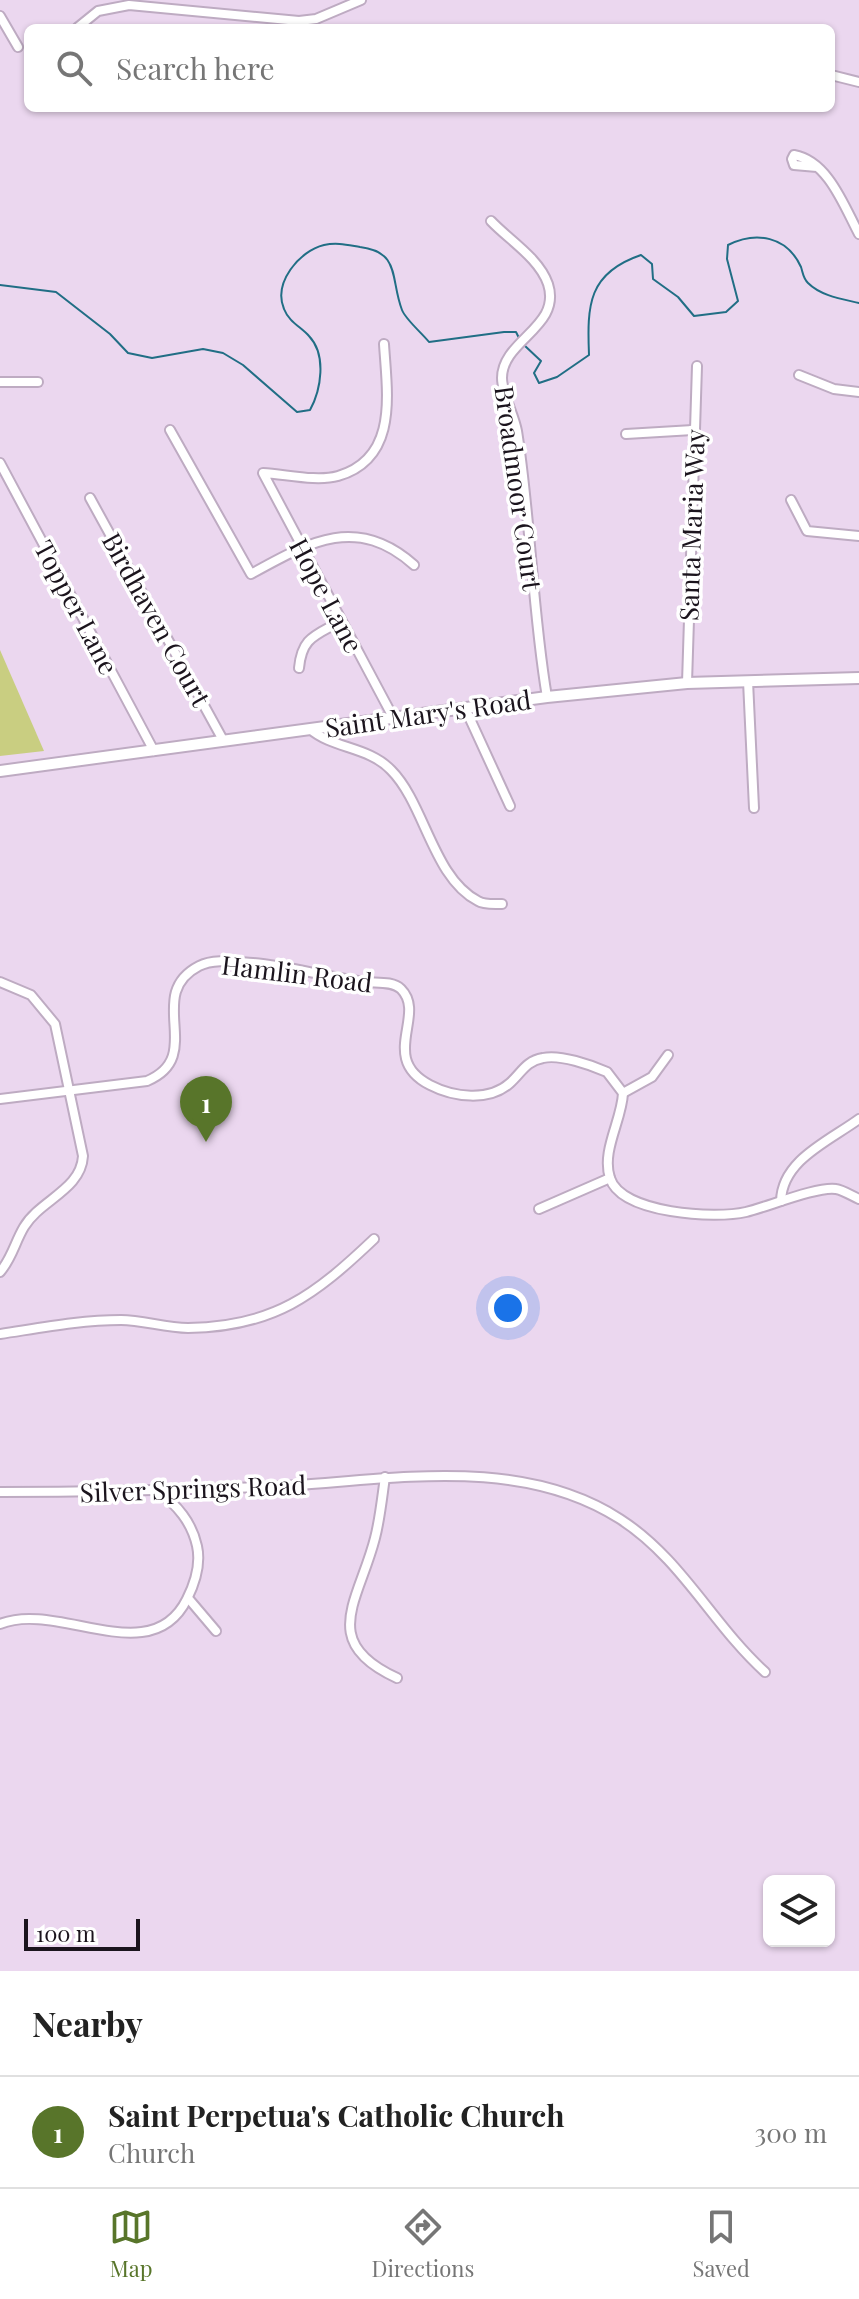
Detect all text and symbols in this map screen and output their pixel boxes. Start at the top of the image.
search box [24,24,835,112]
icon: search [52,46,96,90]
text: Search here [116,48,275,88]
street label: Broadmoor Court [487,383,551,593]
street label: Santa Maria Way [670,429,712,621]
street label: Birdhaven Court [95,526,220,713]
street label: Hope Lane [282,532,372,658]
street label: Topper Lane [27,534,127,680]
street label: Saint Mary's Road [323,681,533,745]
street label: Hamlin Road [220,946,374,1000]
pin: 1 [180,1076,232,1142]
your location [488,1288,528,1328]
street label: Silver Springs Road [79,1467,307,1509]
map controls [763,1875,835,1947]
button: layers [763,1875,835,1947]
scale bar [24,1915,140,1951]
text: 100 m [36,1918,96,1948]
text: Nearby [32,2000,143,2046]
text: Saint Perpetua's Catholic Church [108,2095,565,2135]
text: 1 [53,2115,63,2150]
text: 300 m [755,2115,827,2150]
text: Church [108,2135,195,2170]
tab: Map [109,2205,153,2283]
tab: Directions [371,2205,474,2283]
tab: Saved [693,2205,750,2283]

